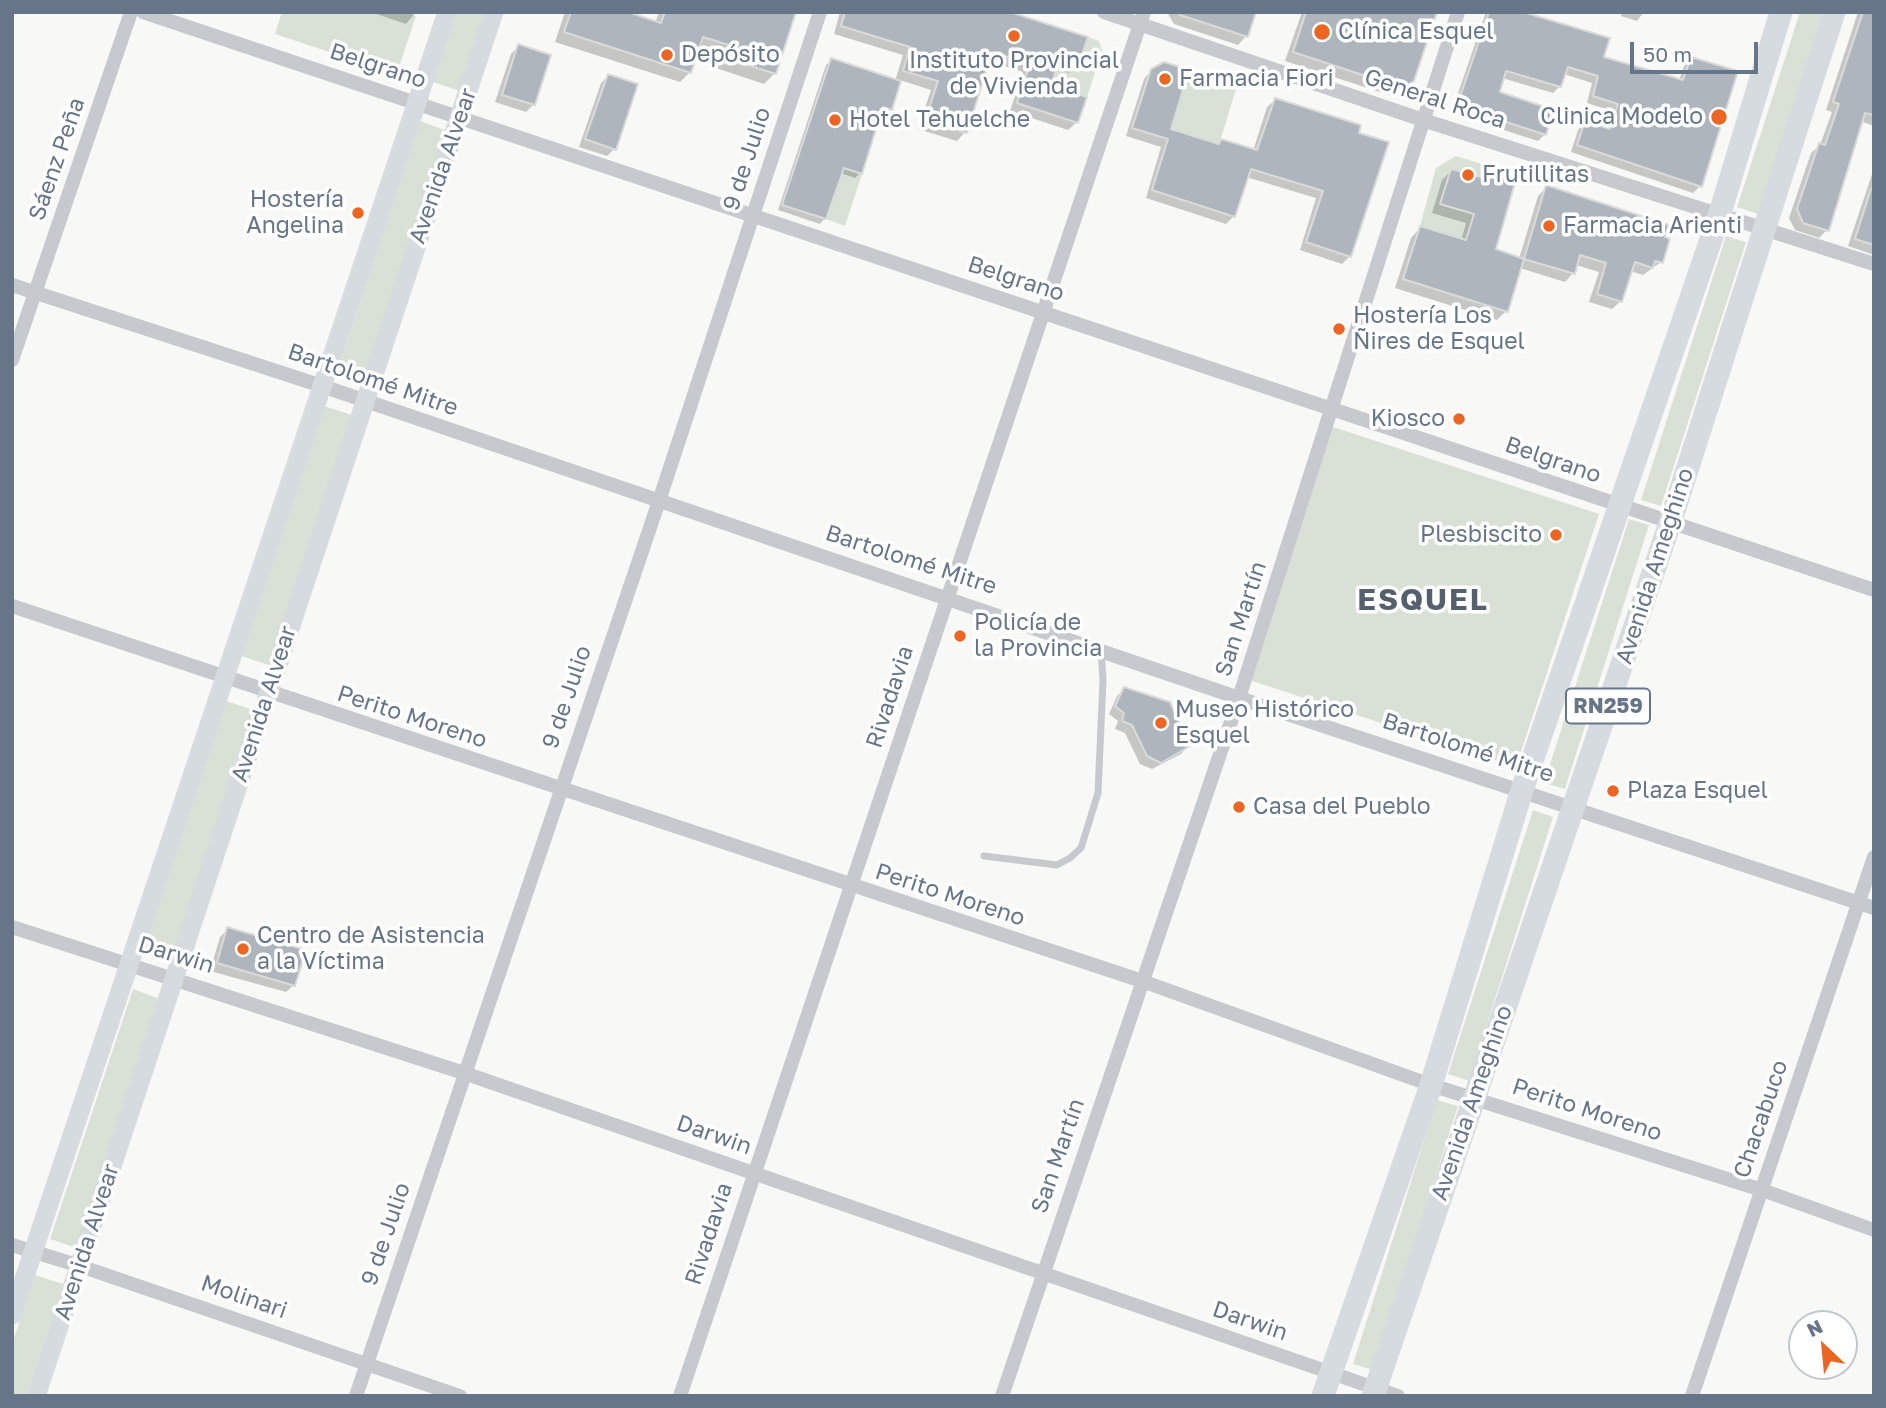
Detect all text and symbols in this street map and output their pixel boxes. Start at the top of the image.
place label: Clínica Esquel [1338,18,1494,46]
marker: Clínica Esquel [1312,22,1332,42]
marker: Instituto Provincial de Vivienda [1006,28,1022,44]
scale bar [1634,28,1762,72]
street label: Belgrano [326,37,430,95]
place label: Depósito [681,41,780,69]
text: 50 m [1643,41,1692,67]
marker: Depósito [659,47,675,63]
place label: Instituto Provincial de Vivienda [909,47,1119,101]
street label: General Roca [1361,63,1509,135]
place label: Farmacia Fiori [1179,65,1334,93]
marker: Farmacia Fiori [1157,71,1173,87]
street label: Avenida Alvear [403,85,483,247]
street label: Sáenz Peña [23,94,91,224]
place label: Clinica Modelo [1540,103,1703,131]
street label: 9 de Julio [717,104,777,214]
place label: Hotel Tehuelche [849,106,1030,134]
marker: Clinica Modelo [1709,107,1729,127]
marker: Hotel Tehuelche [827,112,843,128]
place label: Frutillitas [1482,161,1589,189]
marker: Frutillitas [1460,167,1476,183]
place label: Hostería Angelina [246,186,344,240]
marker: Hostería Angelina [350,205,366,221]
place label: Farmacia Arienti [1563,212,1742,240]
marker: Farmacia Arienti [1541,218,1557,234]
street label: Belgrano [964,250,1068,308]
place label: Hostería Los Ñires de Esquel [1353,302,1525,356]
marker: Hostería Los Ñires de Esquel [1331,321,1347,337]
street label: Bartolomé Mitre [284,338,462,422]
place label: Kiosco [1371,405,1445,433]
marker: Kiosco [1451,411,1467,427]
street label: Belgrano [1501,431,1605,489]
street label: Avenida Ameghino [1610,464,1700,668]
street label: Bartolomé Mitre [822,519,1000,601]
place label: Plesbiscito [1420,521,1542,549]
marker: Plesbiscito [1548,527,1564,543]
street label: San Martín [1209,558,1273,680]
district label: ESQUEL [1358,582,1488,618]
place label: Policía de la Provincia [974,609,1102,663]
street label: Avenida Alvear [226,622,302,786]
marker: Policía de la Provincia [952,628,968,644]
street label: 9 de Julio [537,642,597,752]
street label: Rivadavia [861,642,919,752]
street label: Perito Moreno [334,680,490,754]
road number: RN259 [1566,688,1650,724]
place label: Museo Histórico Esquel [1175,696,1354,750]
street label: Bartolomé Mitre [1379,707,1557,789]
marker: Museo Histórico Esquel [1153,715,1169,731]
place label: Plaza Esquel [1627,777,1768,805]
marker: Plaza Esquel [1605,783,1621,799]
place label: Casa del Pueblo [1253,793,1431,821]
marker: Casa del Pueblo [1231,799,1247,815]
street label: Perito Moreno [872,858,1028,932]
place label: Centro de Asistencia a la Víctima [257,922,485,976]
street label: Darwin [135,930,217,980]
marker: Centro de Asistencia a la Víctima [235,941,251,957]
street label: Avenida Ameghino [1426,1002,1518,1204]
street label: Chacabuco [1728,1056,1794,1182]
street label: Perito Moreno [1509,1073,1665,1147]
street label: San Martín [1026,1095,1090,1217]
street label: Darwin [673,1109,755,1161]
street label: Avenida Alvear [49,1160,125,1324]
street label: 9 de Julio [356,1179,416,1289]
street label: Rivadavia [680,1179,738,1289]
street label: Molinari [197,1269,291,1325]
street label: Darwin [1209,1295,1291,1347]
north arrow [1788,1310,1858,1380]
text: N [1803,1314,1826,1341]

